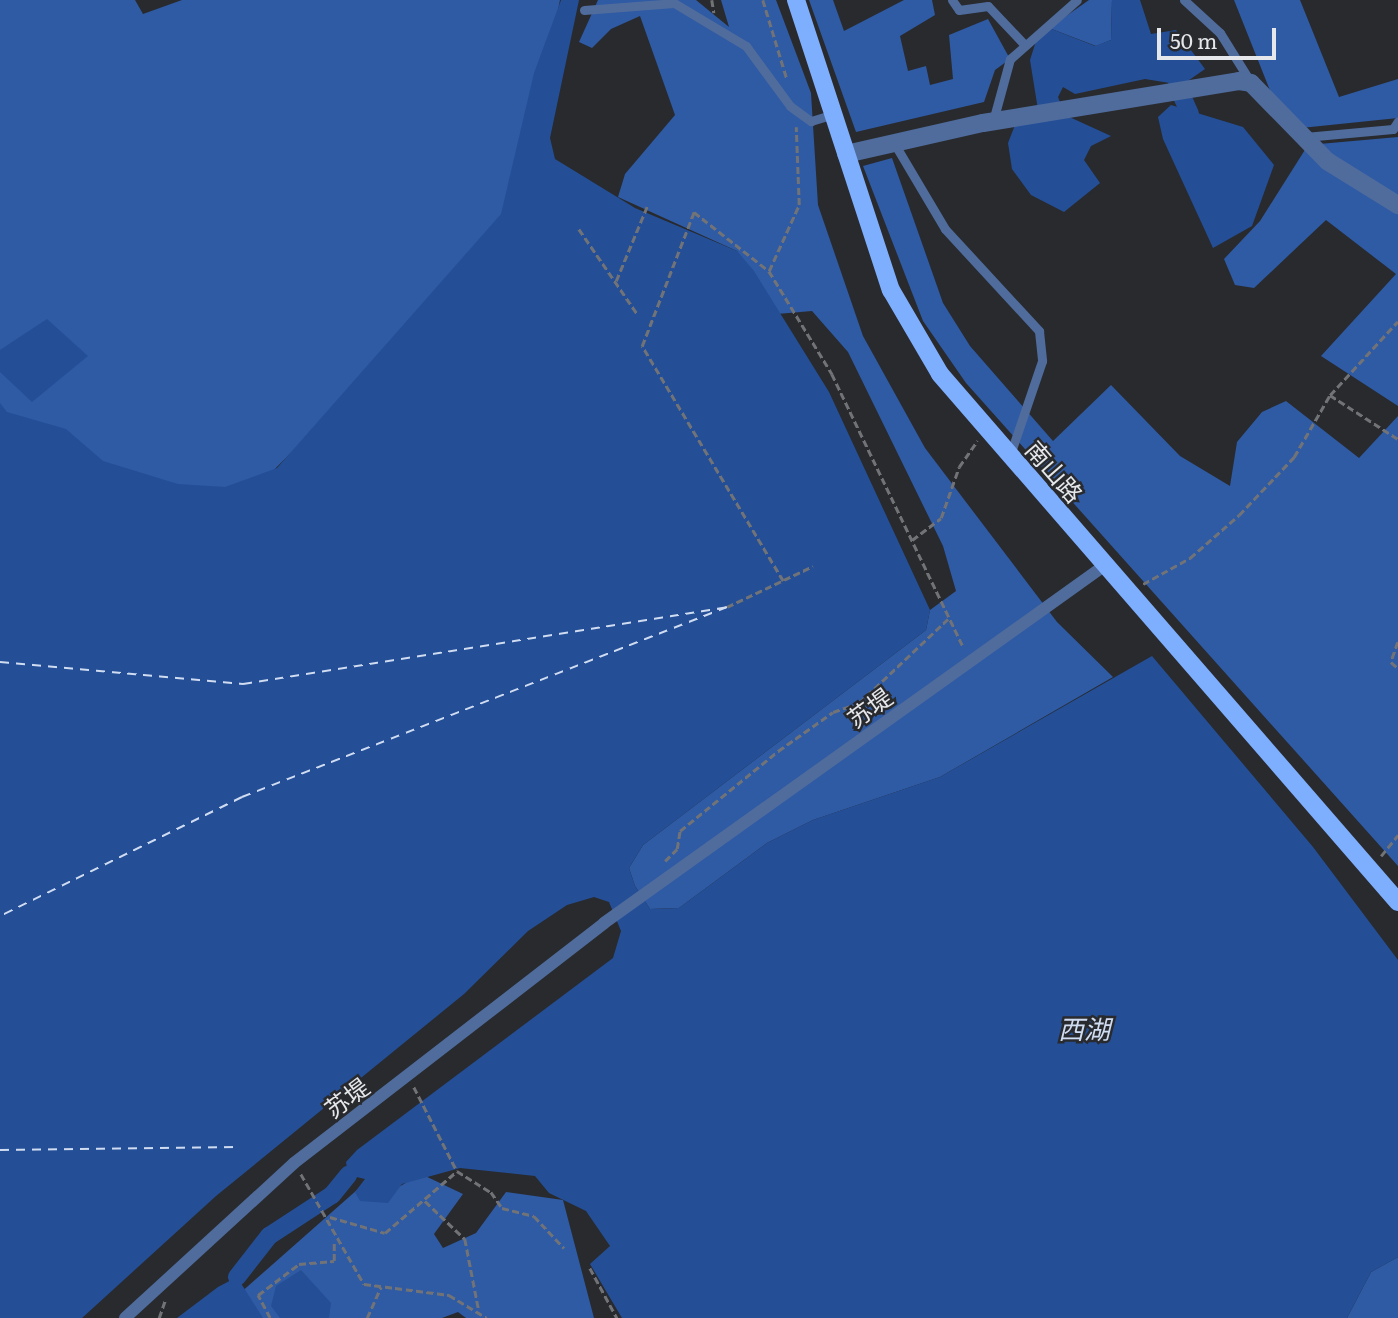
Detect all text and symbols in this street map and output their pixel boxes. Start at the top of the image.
scale bar [1160,14,1279,58]
text: 50 m [1170,24,1217,55]
street label: 南山路 [1021,434,1089,508]
street label: 苏堤 [841,681,897,733]
water label: 西湖 [1058,1012,1110,1044]
street label: 苏堤 [318,1071,374,1123]

